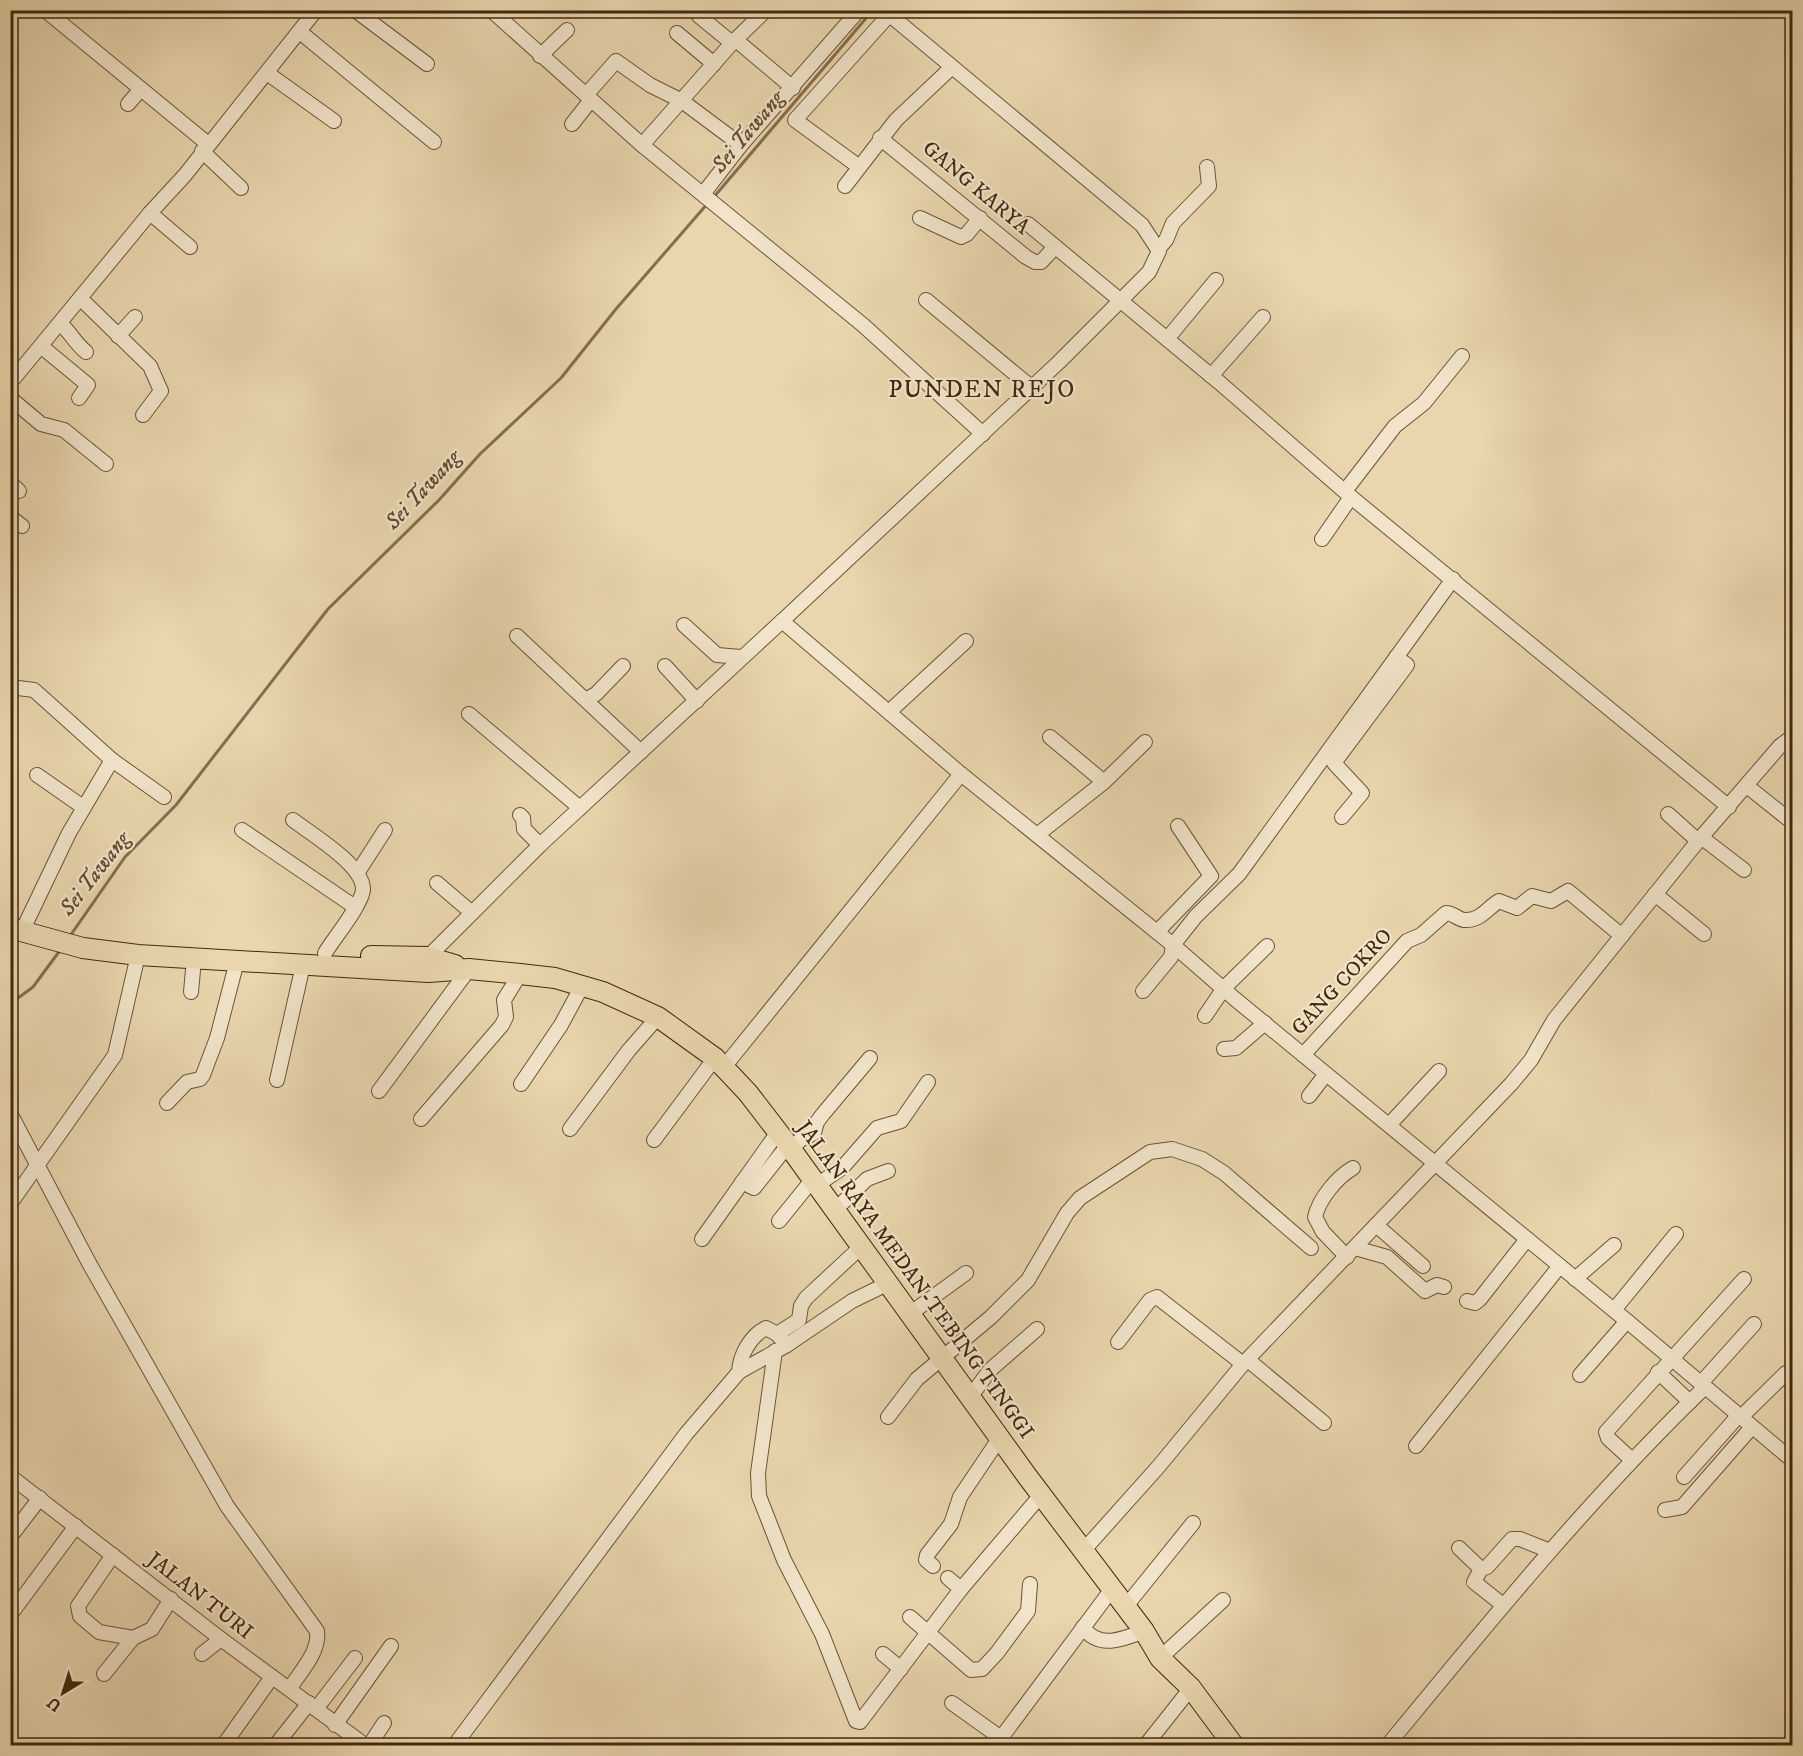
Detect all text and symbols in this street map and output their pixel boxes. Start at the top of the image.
water label: Sei Tawang [705,84,792,179]
street label: GANG KARYA [917,136,1035,241]
district label: PUNDEN REJO [888,375,1076,405]
water label: Sei Tawang [379,443,468,536]
water label: Sei Tawang [53,825,137,922]
street label: GANG COKRO [1286,923,1398,1041]
street label: JALAN RAYA MEDAN-TEBING TINGGI [790,1114,1039,1444]
street label: JALAN TURI [140,1545,258,1645]
north arrow [33,1663,93,1723]
text: U [43,1692,65,1716]

